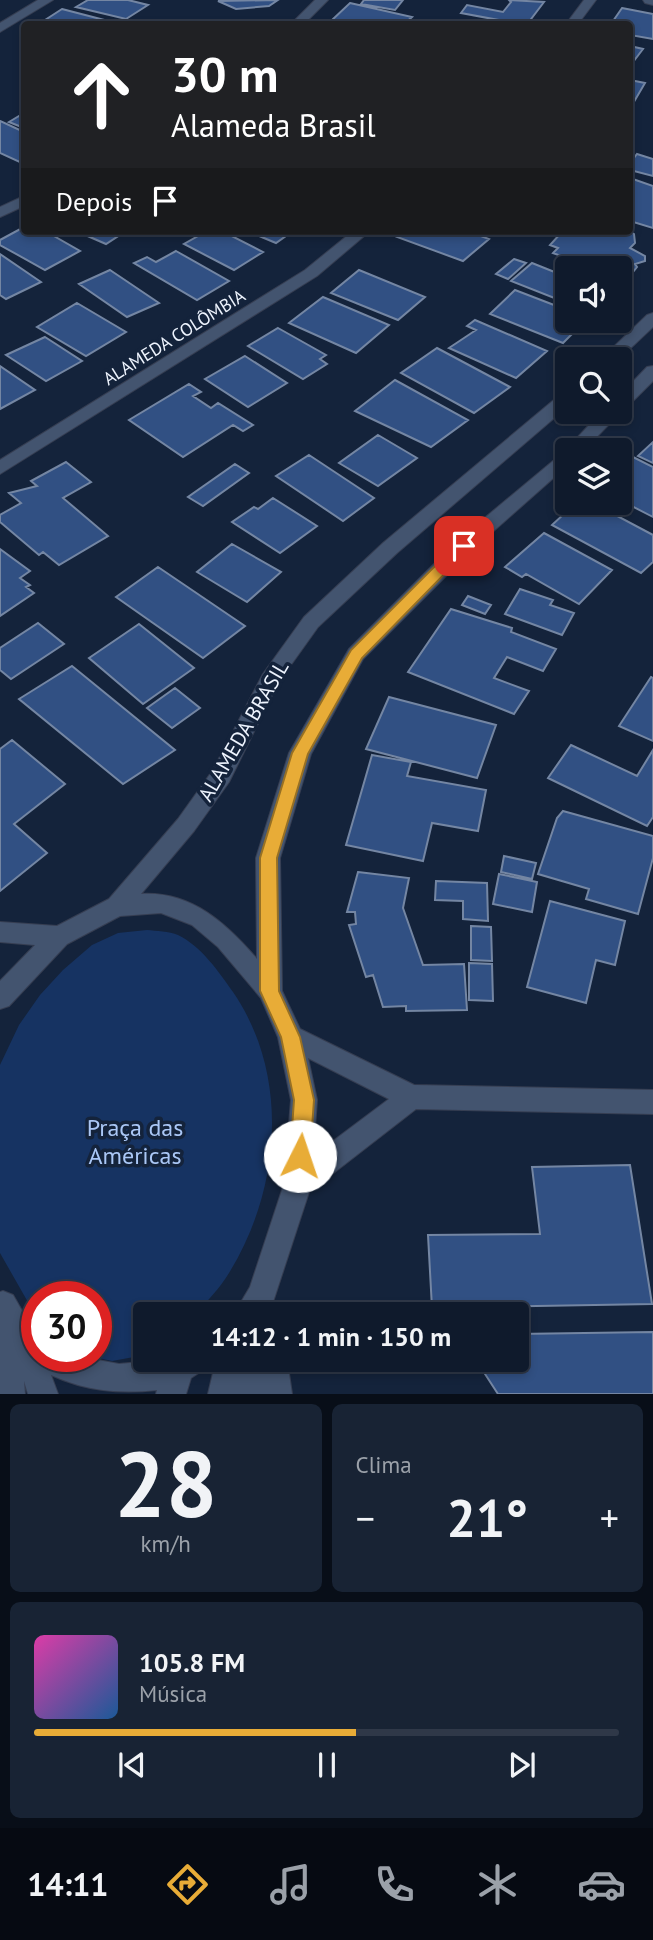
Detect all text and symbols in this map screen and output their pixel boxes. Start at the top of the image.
text: 30 m [171,42,278,106]
icon: ahead [56,49,147,140]
text: Alameda Brasil [171,104,376,146]
icon: arrive [146,182,184,220]
text: Depois [56,185,132,218]
map controls [555,256,632,515]
button: sound [555,256,632,333]
street label: ALAMEDA COLÔMBIA [99,284,250,390]
button: search [555,347,632,424]
button: layers [555,438,632,515]
pin [434,516,494,576]
icon: arrive [445,527,483,565]
street label: ALAMEDA BRASIL [192,656,294,806]
park label: Praça das Américas [87,1112,183,1171]
position arrow [263,1119,337,1193]
speed limit sign: 30 [21,1281,112,1372]
text: 14:12 · 1 min · 150 m [211,1320,451,1353]
text: 28 [114,1424,217,1542]
text: Clima [356,1450,412,1479]
text: 21° [446,1484,528,1551]
text: − [356,1493,375,1542]
text: + [600,1493,619,1542]
text: km/h [141,1529,191,1558]
text: 105.8 FM [139,1646,245,1679]
text: Música [139,1679,207,1708]
icon: previous [113,1746,151,1784]
icon: pause [308,1746,346,1784]
icon: next [503,1746,541,1784]
icon: directions [163,1860,212,1909]
icon: music [266,1860,315,1909]
icon: phone [370,1860,419,1909]
icon: climate [473,1860,522,1909]
icon: car [577,1860,626,1909]
text: 14:11 [27,1863,108,1905]

